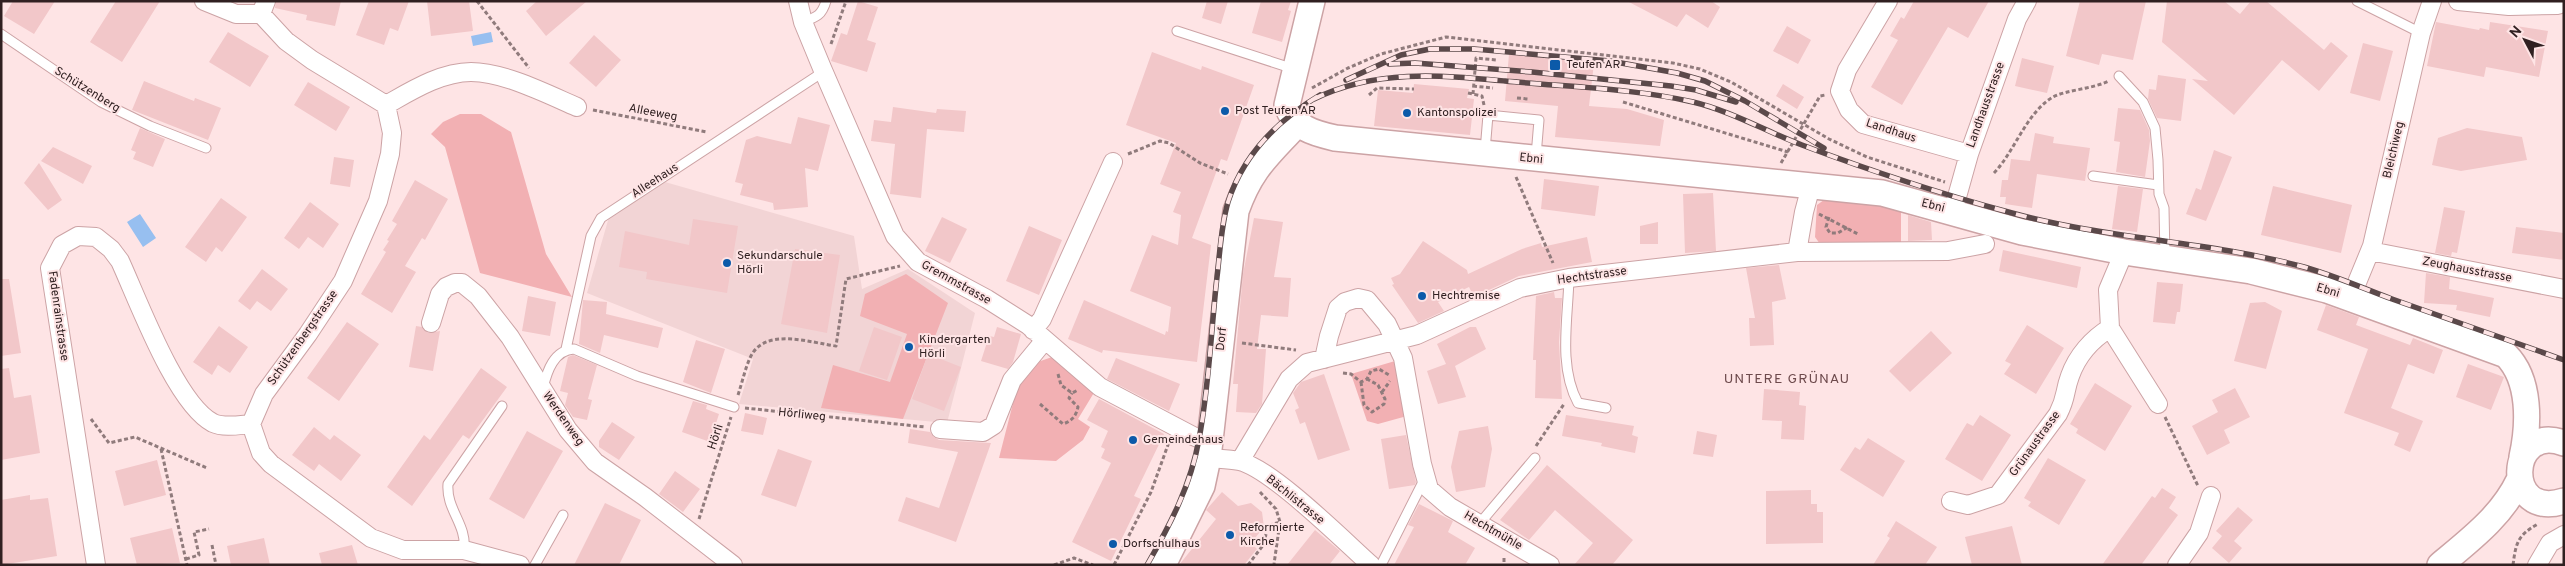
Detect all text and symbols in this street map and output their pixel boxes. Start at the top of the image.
north arrow [2500,15,2550,65]
text: N [2507,23,2526,42]
place label: Teufen AR [1566,57,1620,73]
marker: Teufen AR [1548,58,1562,72]
street label: Landhausstrasse [1963,60,2009,150]
street label: Schützenberg [51,63,123,117]
street label: Alleeweg [627,100,679,126]
place label: Post Teufen AR [1235,103,1316,119]
marker: Post Teufen AR [1219,105,1231,117]
place label: Kantonspolizei [1417,105,1497,121]
marker: Kantonspolizei [1401,107,1413,119]
street label: Landhaus [1864,115,1918,147]
street label: Bleichiweg [2380,120,2408,180]
street label: Ebni [1518,150,1544,168]
street label: Alleehaus [628,160,682,202]
street label: Ebni [1920,195,1946,217]
place label: Sekundarschule Hörli [737,248,823,278]
street label: Zeughausstrasse [2421,253,2513,287]
marker: Sekundarschule Hörli [721,257,733,269]
street label: Gremmstrasse [918,257,994,309]
street label: Hechtstrasse [1556,263,1628,289]
street label: Fadenrainstrasse [44,270,72,362]
street label: Ebni [2314,280,2342,302]
street label: Schützenbergstrasse [264,287,342,389]
place label: Hechtremise [1432,288,1500,304]
marker: Hechtremise [1416,290,1428,302]
street label: Dorf [1213,326,1231,352]
place label: Kindergarten Hörli [919,332,991,362]
marker: Kindergarten Hörli [903,341,915,353]
district label: UNTERE GRÜNAU [1724,370,1850,388]
street label: Werdenweg [538,389,588,449]
street label: Hörliweg [777,405,827,425]
street label: Grünaustrasse [2006,408,2064,480]
street label: Hörli [704,422,728,452]
place label: Gemeindehaus [1143,432,1223,448]
marker: Gemeindehaus [1127,434,1139,446]
street label: Bächlistrasse [1262,471,1328,529]
street label: Hechtmühle [1461,508,1525,554]
place label: Reformierte Kirche [1240,520,1304,550]
marker: Reformierte Kirche [1224,529,1236,541]
place label: Dorfschulhaus [1123,536,1200,552]
marker: Dorfschulhaus [1107,538,1119,550]

